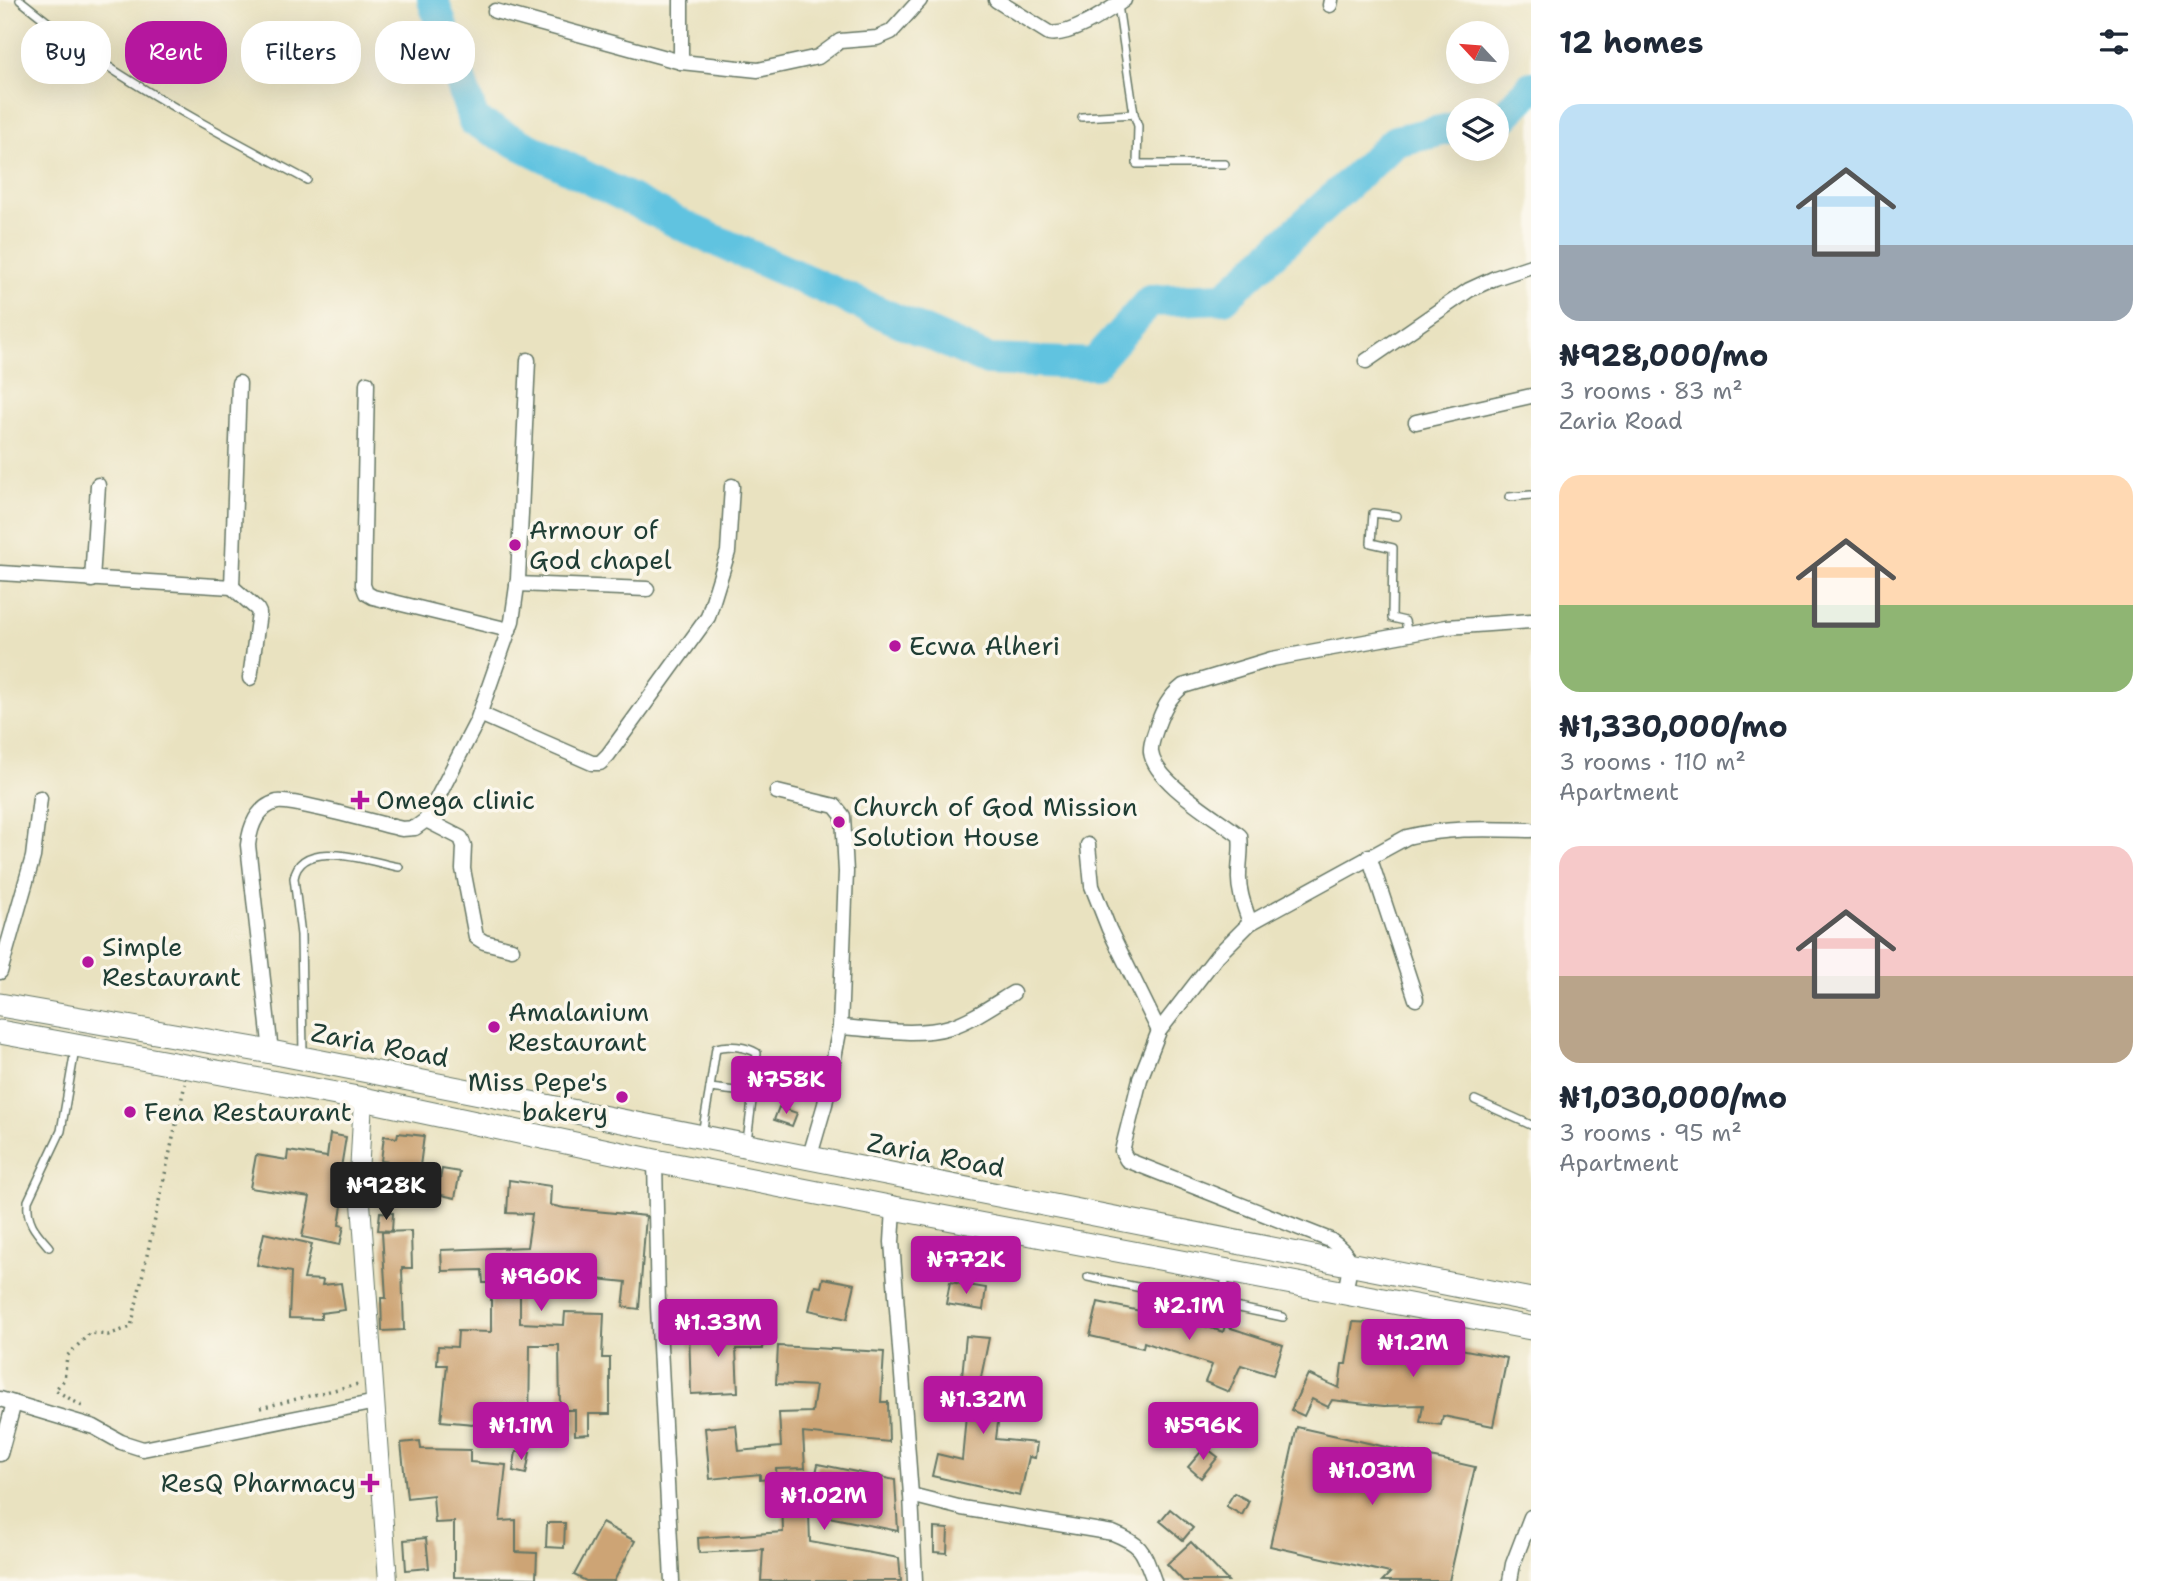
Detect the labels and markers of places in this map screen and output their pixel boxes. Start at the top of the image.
place label: Armour of God chapel [529,512,672,577]
marker: Armour of God chapel [507,537,523,553]
place label: Ecwa Alheri [909,628,1060,663]
marker: Ecwa Alheri [887,638,903,654]
place label: Omega clinic [376,782,535,817]
place label: Church of God Mission Solution House [853,789,1138,854]
marker: Omega clinic [350,790,370,810]
marker: Church of God Mission Solution House [831,814,847,830]
place label: Simple Restaurant [102,929,241,994]
marker: Simple Restaurant [80,954,96,970]
place label: Amalanium Restaurant [508,994,649,1059]
marker: Amalanium Restaurant [486,1019,502,1035]
pin: ₦758K [737,1056,835,1116]
place label: Miss Pepe's bakery [468,1064,608,1129]
marker: Miss Pepe's bakery [614,1089,630,1105]
place label: Fena Restaurant [144,1094,352,1129]
marker: Fena Restaurant [122,1104,138,1120]
pin: ₦928K [337,1162,435,1222]
pin: ₦772K [917,1236,1015,1296]
pin: ₦960K [492,1254,590,1313]
pin: ₦2.1M [1140,1282,1238,1342]
pin: ₦1.33M [661,1300,775,1359]
pin: ₦1.2M [1364,1320,1462,1379]
pin: ₦1.32M [926,1376,1040,1436]
pin: ₦1.1M [472,1402,570,1462]
pin: ₦596K [1154,1402,1252,1462]
pin: ₦1.03M [1315,1448,1429,1507]
place label: ResQ Pharmacy [161,1465,356,1500]
pin: ₦1.02M [767,1472,881,1532]
marker: ResQ Pharmacy [362,1475,378,1491]

